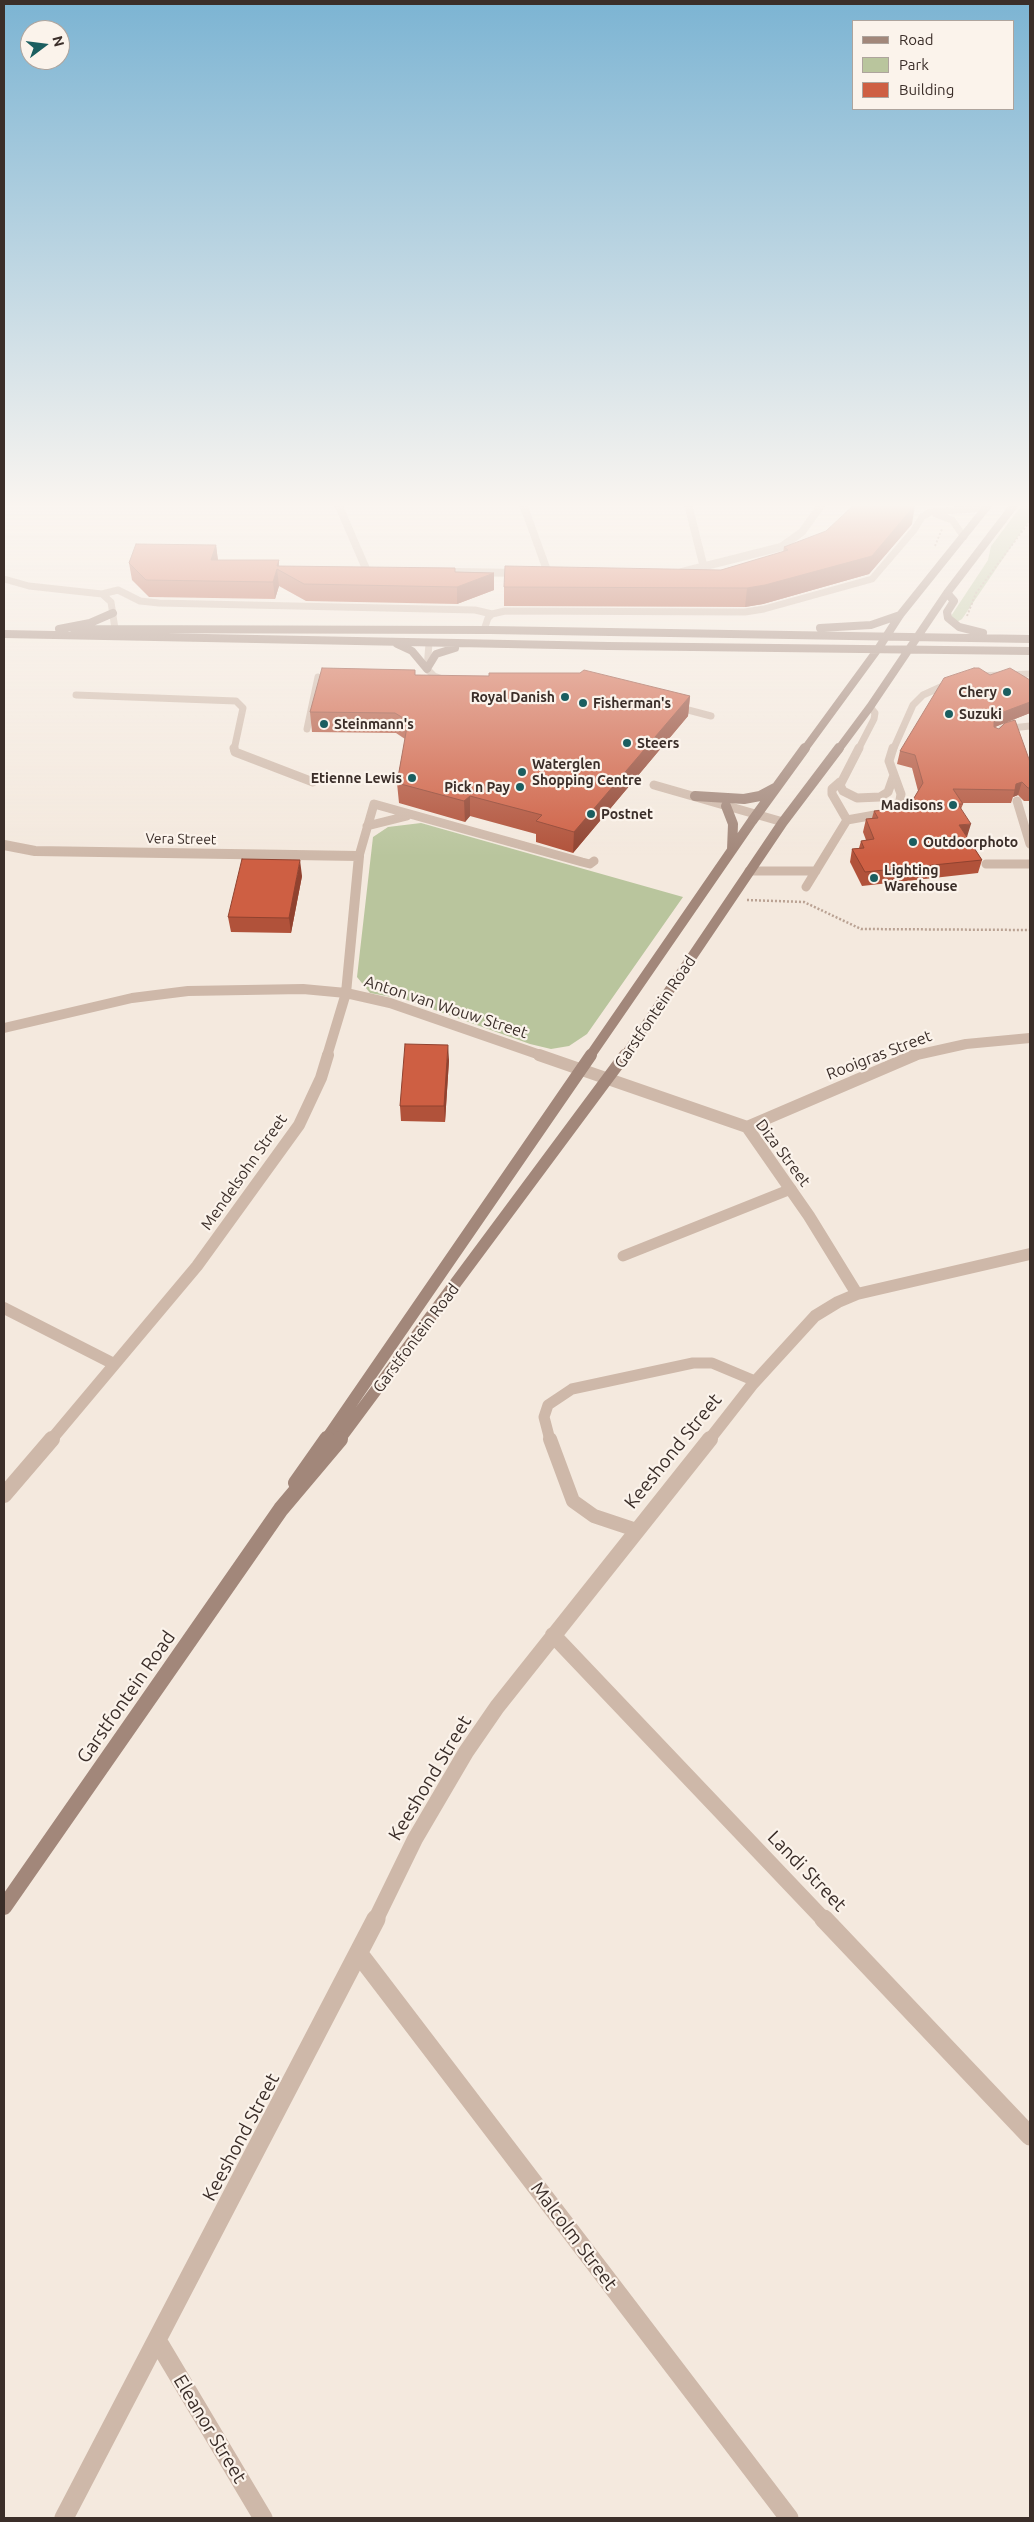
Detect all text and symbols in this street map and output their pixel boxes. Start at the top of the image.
north arrow [20,20,70,70]
legend [852,20,1014,110]
text: Road [899,31,934,48]
text: N [49,34,68,48]
text: Park [899,56,929,73]
text: Building [899,81,954,98]
place label: Chery [958,684,997,700]
marker: Chery [1001,686,1013,698]
place label: Royal Danish [471,689,555,705]
marker: Royal Danish [559,691,571,703]
place label: Fisherman's [593,695,671,711]
marker: Fisherman's [577,697,589,709]
place label: Suzuki [959,706,1002,722]
marker: Suzuki [943,708,955,720]
place label: Steinmann's [334,716,414,732]
marker: Steinmann's [318,718,330,730]
place label: Steers [637,735,679,751]
marker: Steers [621,737,633,749]
place label: Waterglen Shopping Centre [532,756,642,789]
marker: Waterglen Shopping Centre [516,766,528,778]
place label: Etienne Lewis [311,770,402,786]
marker: Etienne Lewis [406,772,418,784]
place label: Pick n Pay [444,779,510,795]
marker: Pick n Pay [514,781,526,793]
place label: Madisons [881,797,943,813]
marker: Madisons [947,799,959,811]
place label: Postnet [601,806,653,822]
marker: Postnet [585,808,597,820]
street label: Vera Street [145,830,217,848]
place label: Outdoorphoto [923,834,1018,850]
marker: Outdoorphoto [907,836,919,848]
place label: Lighting Warehouse [884,862,958,894]
marker: Lighting Warehouse [868,872,880,884]
street label: Garstfontein Road [610,952,700,1072]
street label: Anton van Wouw Street [362,972,530,1042]
street label: Rooigras Street [824,1026,934,1084]
street label: Mendelsohn Street [197,1110,291,1234]
street label: Diza Street [752,1116,814,1190]
street label: Garstfontein Road [369,1280,463,1396]
street label: Keeshond Street [619,1389,727,1513]
street label: Garstfontein Road [72,1627,180,1767]
street label: Keeshond Street [384,1711,476,1845]
street label: Landi Street [763,1826,851,1916]
street label: Keeshond Street [198,2069,284,2205]
street label: Malcolm Street [526,2177,622,2295]
street label: Eleanor Street [169,2371,251,2487]

